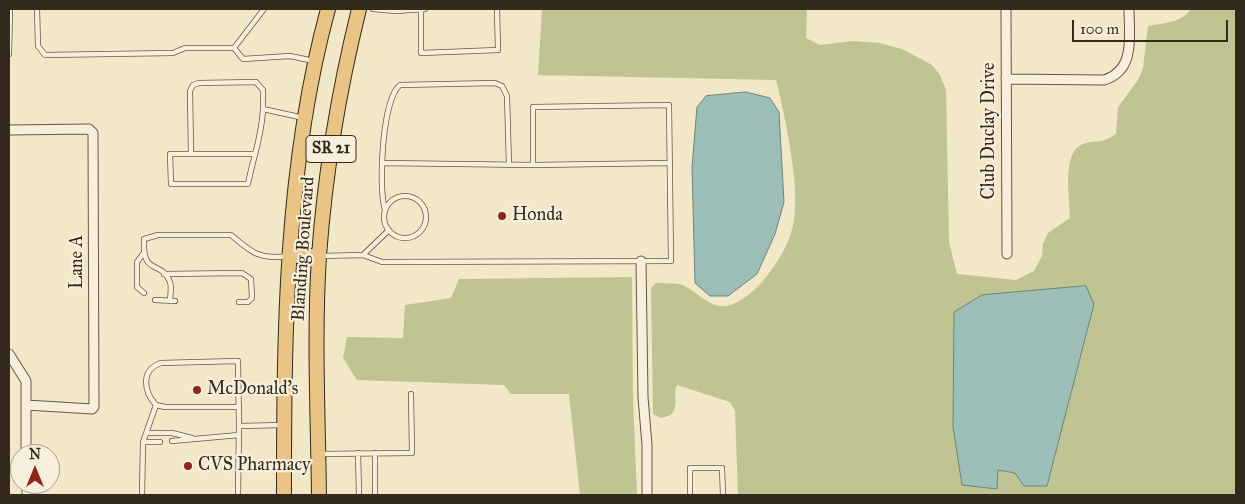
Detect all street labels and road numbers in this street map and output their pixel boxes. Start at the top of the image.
street label: Club Duclay Drive [979,63,1001,199]
road number: SR 21 [306,136,356,162]
street label: Blanding Boulevard [288,176,320,322]
street label: Lane A [67,235,89,289]

